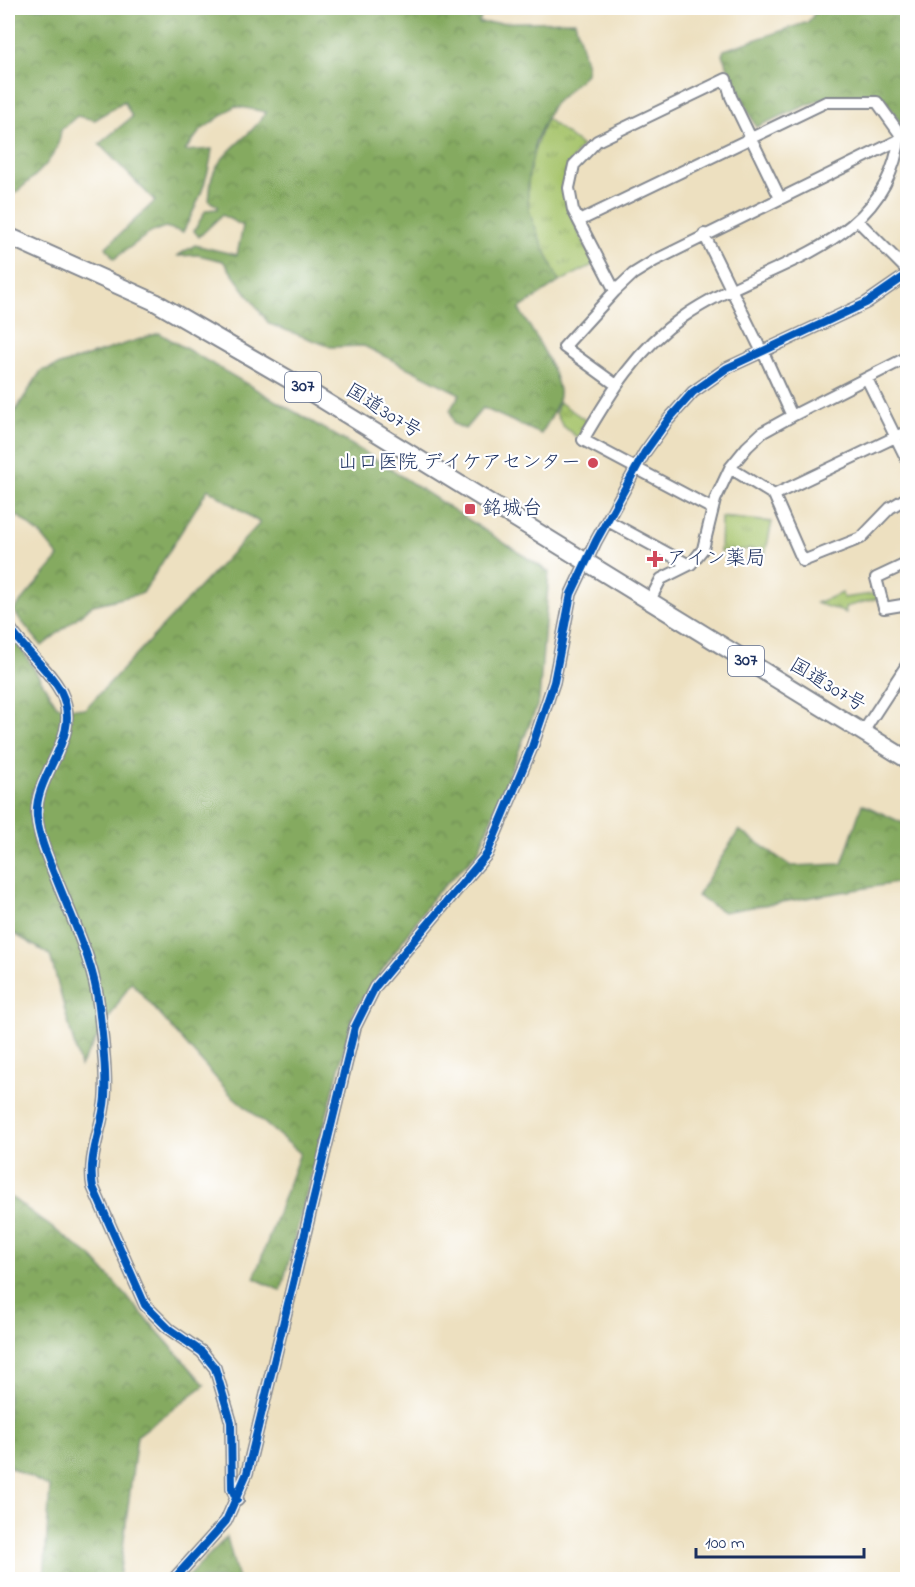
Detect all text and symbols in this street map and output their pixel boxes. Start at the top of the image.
road number: 307 [285,372,321,402]
street label: 国道307号 [339,377,427,447]
place label: 山口医院 デイケアセンター [338,449,581,478]
marker: 山口医院 デイケアセンター [586,456,600,470]
place label: 銘城台 [482,495,542,524]
marker: 銘城台 [463,502,477,516]
place label: アイン薬局 [667,545,766,574]
marker: アイン薬局 [648,552,662,566]
road number: 307 [728,646,764,676]
street label: 国道307号 [783,652,871,720]
scale bar [696,1521,864,1559]
text: 100 m [705,1531,745,1557]

